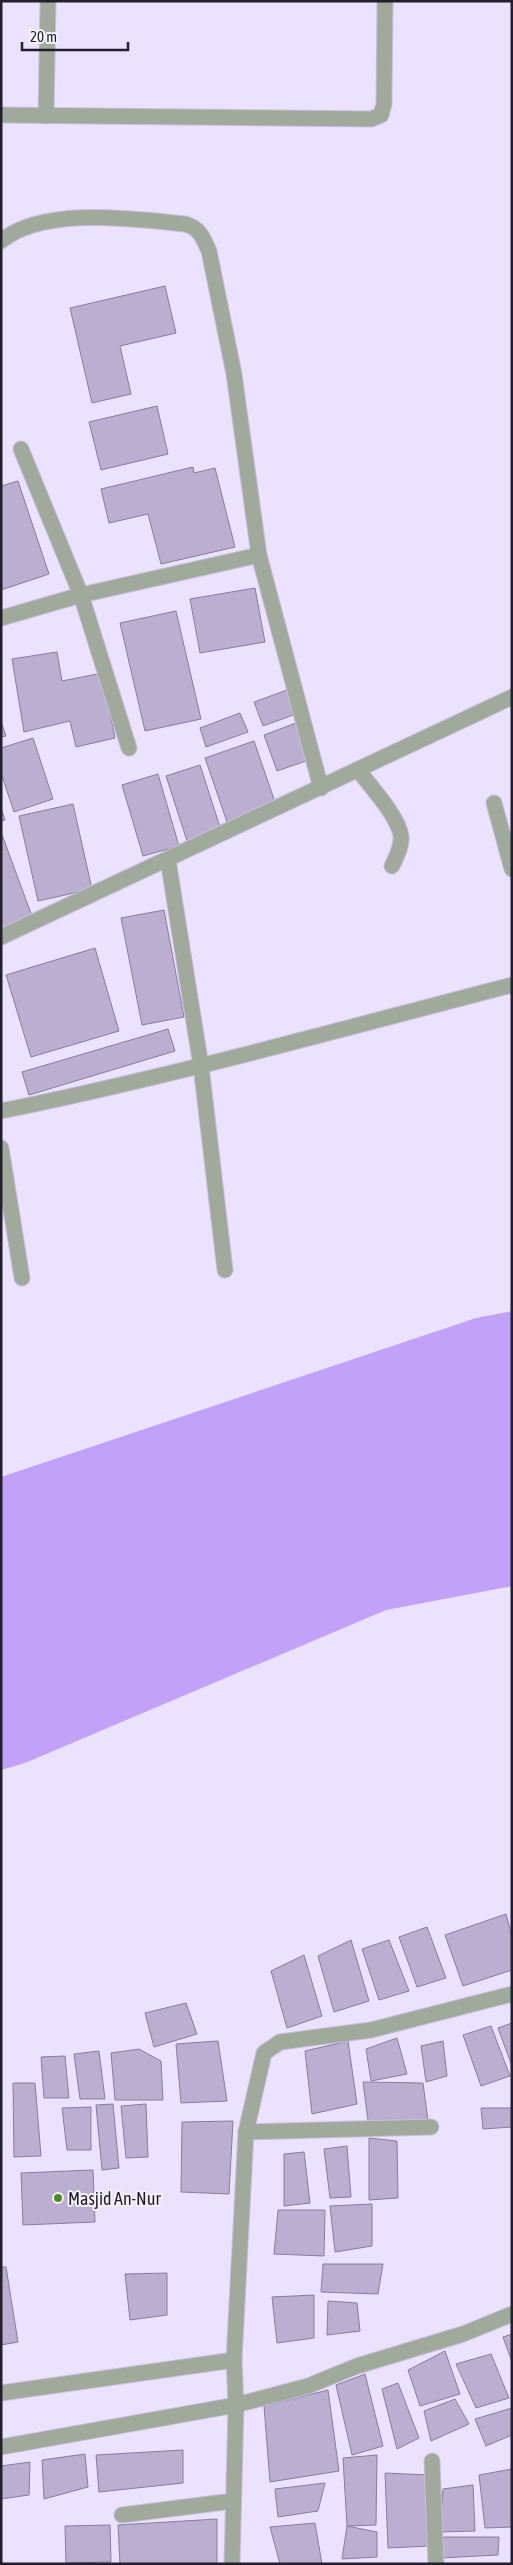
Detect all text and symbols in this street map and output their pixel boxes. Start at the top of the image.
scale bar [22,20,129,52]
text: 20 m [30,28,57,45]
place label: Masjid An-Nur [68,2188,161,2209]
marker: Masjid An-Nur [52,2192,64,2204]

